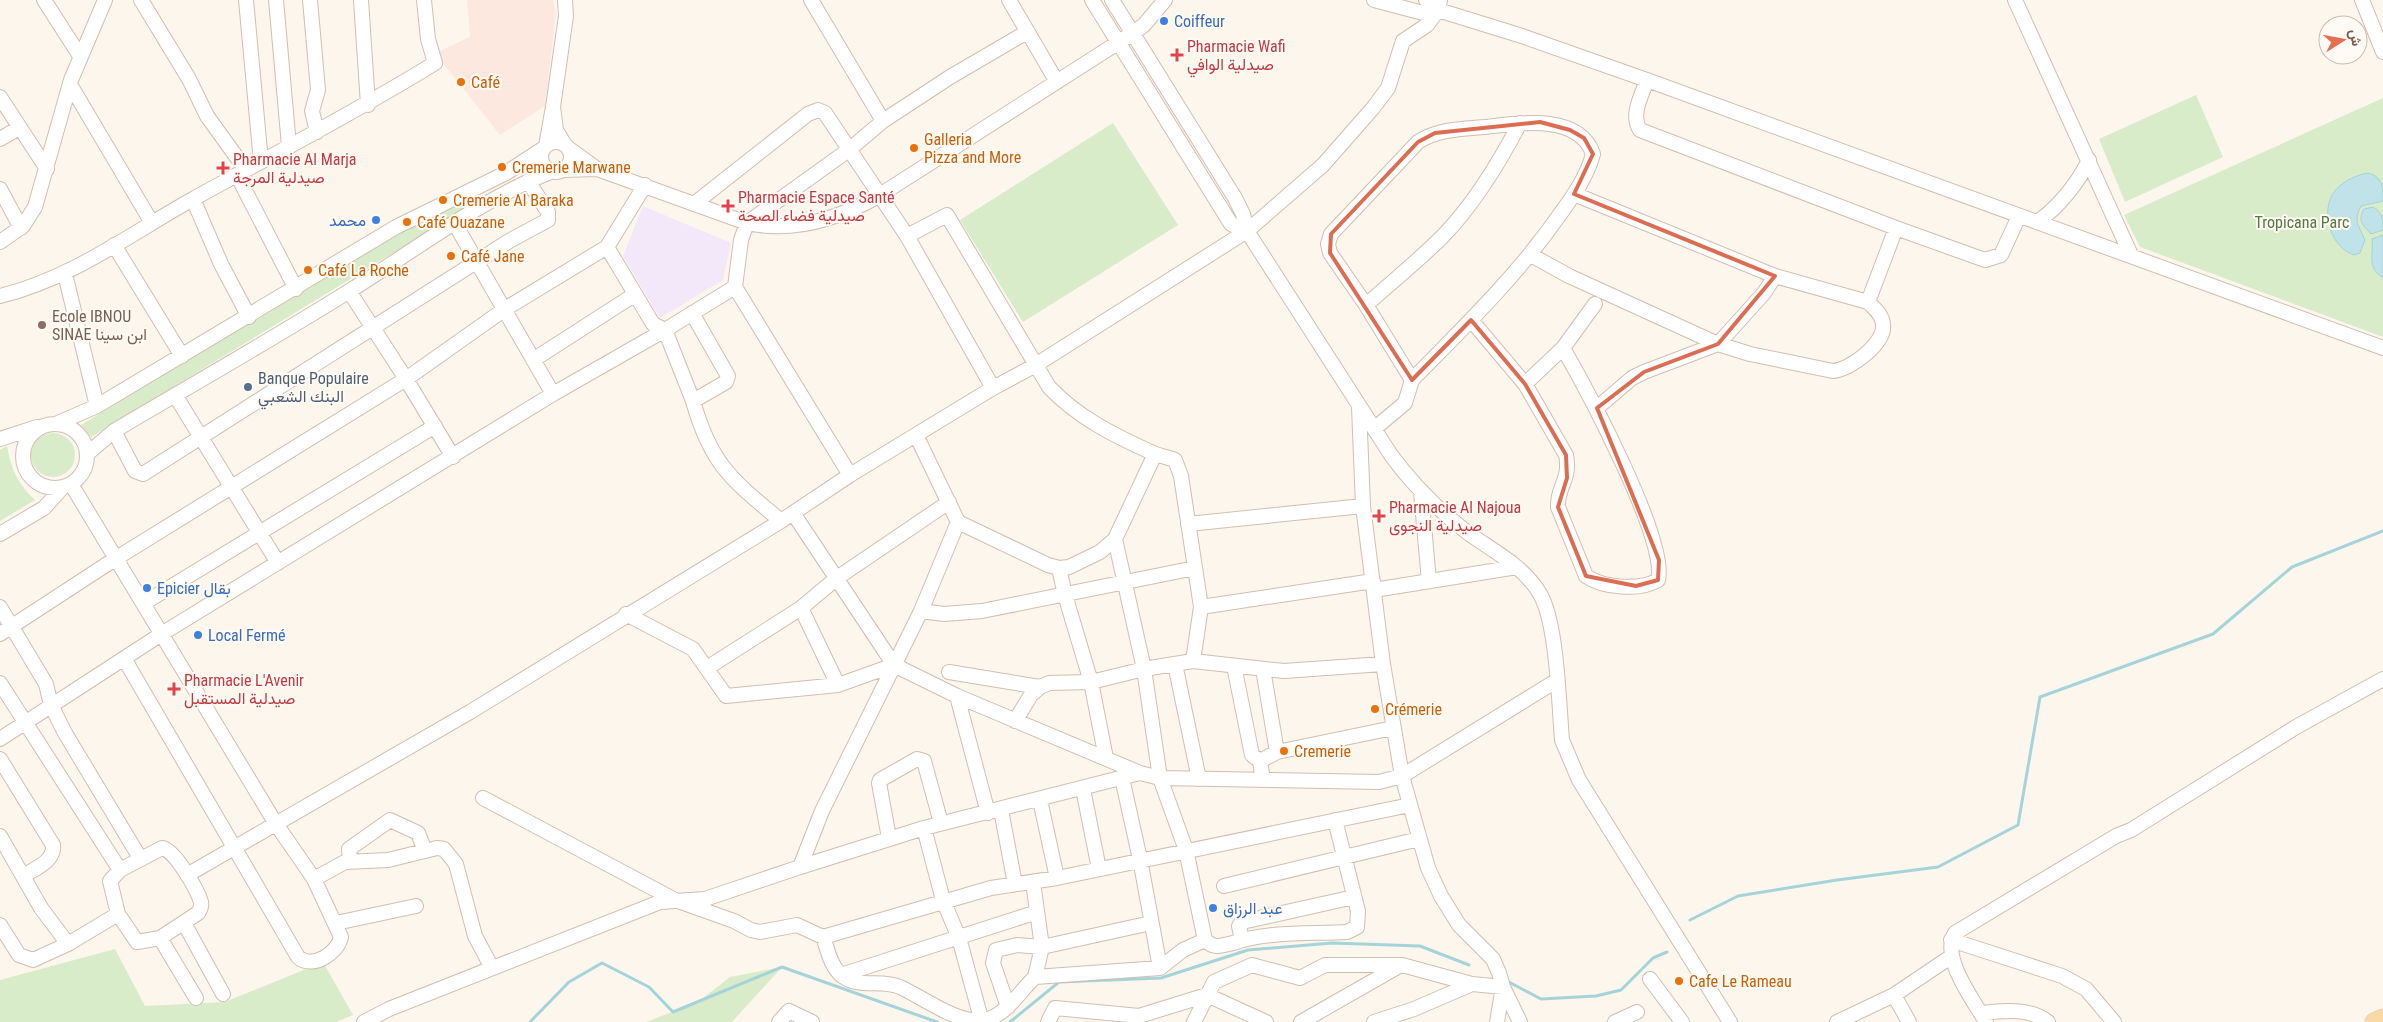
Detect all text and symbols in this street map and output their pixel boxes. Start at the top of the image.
place label: Coiffeur [1174,12,1225,31]
marker: Coiffeur [1158,15,1170,27]
north arrow [2318,15,2368,65]
text: ش [2345,28,2365,48]
place label: Pharmacie Wafi صيدلية الوافي [1187,37,1286,78]
marker: Pharmacie Wafi صيدلية الوافي [1171,49,1183,61]
place label: Café [471,73,500,92]
marker: Café [455,76,467,88]
place label: Galleria Pizza and More [924,130,1021,167]
marker: Galleria Pizza and More [908,142,920,154]
place label: Pharmacie Al Marja صيدلية المرجة [233,150,357,188]
place label: Cremerie Marwane [512,158,631,177]
marker: Cremerie Marwane [496,161,508,173]
marker: Pharmacie Al Marja صيدلية المرجة [217,162,229,174]
place label: Pharmacie Espace Santé صيدلية فضاء الصحة [738,188,894,225]
place label: Cremerie Al Baraka [453,191,574,210]
marker: Cremerie Al Baraka [437,194,449,206]
marker: Pharmacie Espace Santé صيدلية فضاء الصحة [722,200,734,212]
place label: محمد [329,211,366,230]
place label: Café Ouazane [417,213,505,232]
park label: Tropicana Parc [2255,213,2349,232]
marker: محمد [370,214,382,226]
marker: Café Ouazane [401,216,413,228]
place label: Café Jane [461,247,524,266]
marker: Café Jane [445,250,457,262]
place label: Café La Roche [318,261,409,280]
marker: Café La Roche [302,264,314,276]
place label: Ecole IBNOU SINAE ابن سينا [52,307,147,345]
marker: Ecole IBNOU SINAE ابن سينا [36,319,48,331]
place label: Banque Populaire البنك الشعبي [258,369,369,410]
marker: Banque Populaire البنك الشعبي [242,381,254,393]
place label: Pharmacie Al Najoua صيدلية النجوى [1389,498,1521,536]
marker: Pharmacie Al Najoua صيدلية النجوى [1373,510,1385,522]
place label: Epicier بقال [157,579,231,598]
marker: Epicier بقال [141,582,153,594]
place label: Local Fermé [208,626,286,645]
marker: Local Fermé [192,629,204,641]
place label: Pharmacie L'Avenir صيدلية المستقبل [184,671,304,709]
marker: Pharmacie L'Avenir صيدلية المستقبل [168,683,180,695]
place label: Crémerie [1385,700,1442,719]
marker: Crémerie [1369,703,1381,715]
place label: Cremerie [1294,742,1351,761]
marker: Cremerie [1278,745,1290,757]
place label: عبد الرزاق [1223,899,1283,919]
marker: عبد الرزاق [1207,902,1219,914]
place label: Cafe Le Rameau [1689,972,1792,991]
marker: Cafe Le Rameau [1673,975,1685,987]

